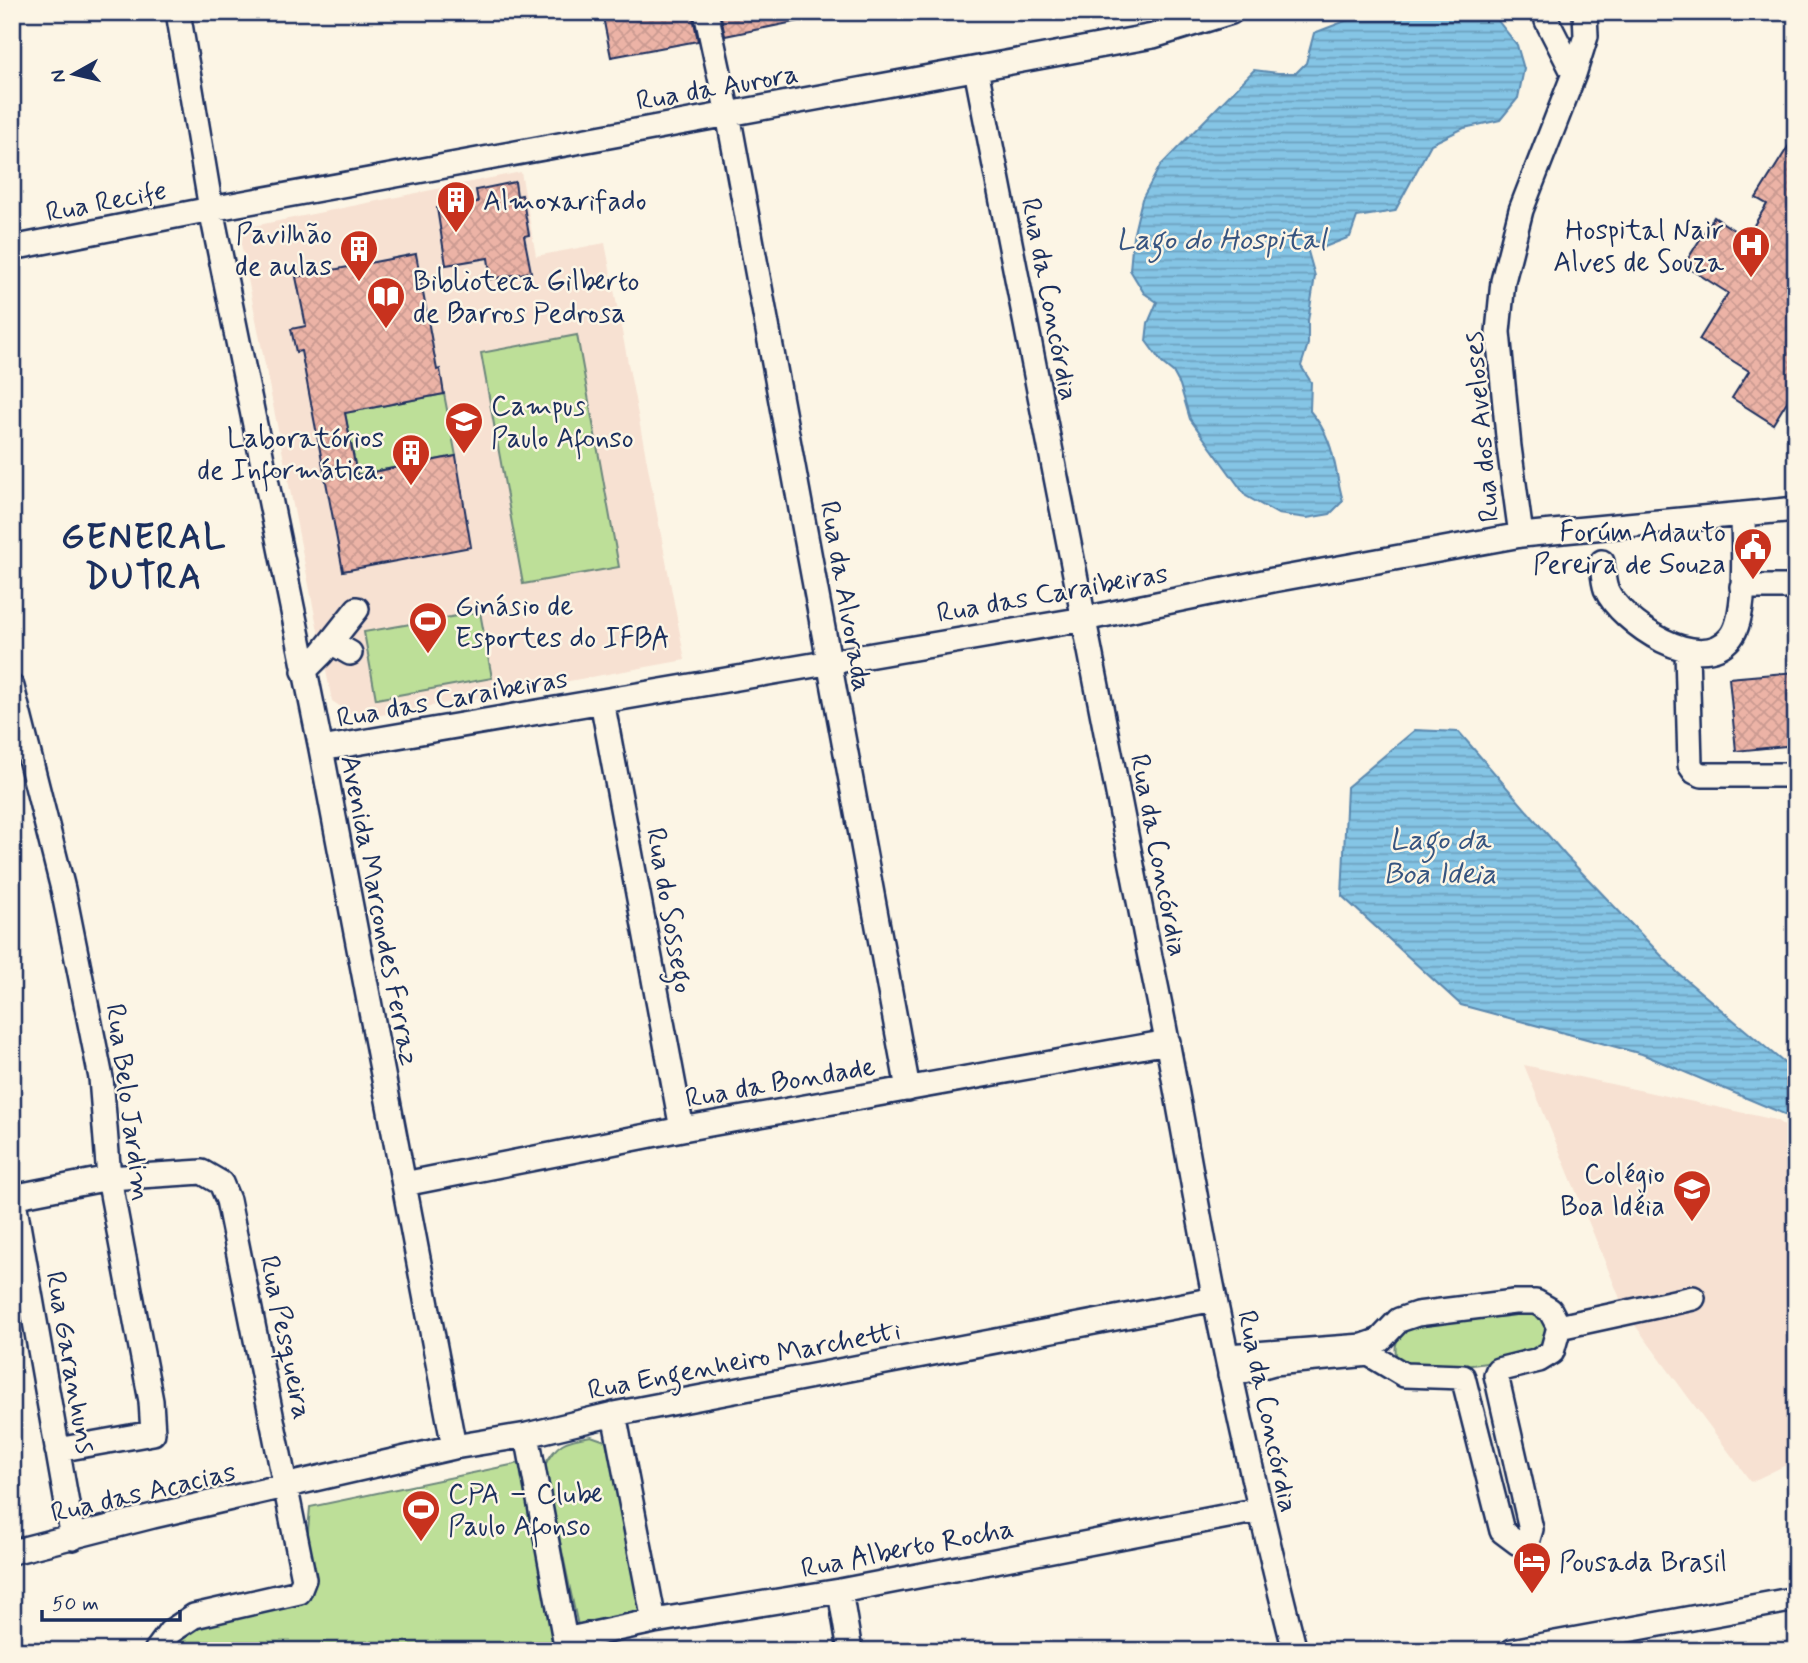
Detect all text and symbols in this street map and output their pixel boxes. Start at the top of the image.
north arrow [38,38,108,108]
street label: Rua da Aurora [633,56,801,121]
text: N [45,68,72,84]
street label: Rua Recife [43,173,170,232]
building icon: Almoxarifado [435,179,477,234]
place label: Almoxarifado [483,184,647,221]
street label: Rua da Concórdia [1011,195,1086,404]
place label: Hospital Nair Alves de Souza [1553,213,1724,282]
place label: Pavilhão de aulas [235,217,332,286]
water label: Lago do Hospital [1116,221,1329,264]
hospital icon: Hospital Nair Alves de Souza [1730,224,1772,279]
building icon: Pavilhão de aulas [338,228,380,283]
place label: Biblioteca Gilberto de Barros Pedrosa [413,264,640,333]
library icon: Biblioteca Gilberto de Barros Pedrosa [365,275,407,330]
street label: Rua dos Aveloses [1456,330,1509,524]
place label: Campus Paulo Afonso [491,389,634,460]
school or university icon: Campus Paulo Afonso [443,400,485,455]
place label: Laboratórios de Informática. [197,421,384,492]
building icon: Laboratórios de Informática. [390,432,432,487]
street label: Rua da Alvorada [810,498,880,695]
district label: GENERAL DUTRA [61,515,227,601]
place label: Forúm Adauto Pereira de Souza [1533,515,1726,584]
public building icon: Forúm Adauto Pereira de Souza [1732,526,1774,581]
street label: Rua das Caraibeiras [934,556,1171,633]
place label: Ginásio de Esportes do IFBA [455,589,670,658]
sports icon: Ginásio de Esportes do IFBA [407,600,449,655]
street label: Rua das Caraibeiras [334,661,571,738]
street label: Rua da Concórdia [1120,751,1195,960]
street label: Avenida Marcondes Ferraz [330,752,427,1069]
water label: Lago da Boa Ideia [1383,821,1497,894]
street label: Rua do Sossego [633,825,701,996]
street label: Rua Belo Jardim [95,1001,160,1203]
street label: Rua da Bondade [683,1049,878,1118]
place label: Colégio Boa Idéia [1560,1157,1665,1226]
school or university icon: Colégio Boa Idéia [1671,1168,1713,1223]
street label: Rua Pesqueira [249,1252,320,1423]
street label: Rua Garanhuns [35,1268,104,1456]
street label: Rua da Concórdia [1227,1307,1306,1516]
street label: Rua Engenheiro Marchetti [585,1313,905,1413]
street label: Rua das Acacias [47,1454,240,1533]
place label: CPA – Clube Paulo Afonso [448,1477,603,1548]
sports icon: CPA – Clube Paulo Afonso [400,1488,442,1543]
street label: Rua Alberto Rocha [798,1511,1017,1588]
hotel icon: Pousada Brasil [1511,1540,1553,1595]
place label: Pousada Brasil [1559,1545,1727,1582]
scale bar [42,1579,180,1623]
text: 50 m [52,1590,99,1618]

